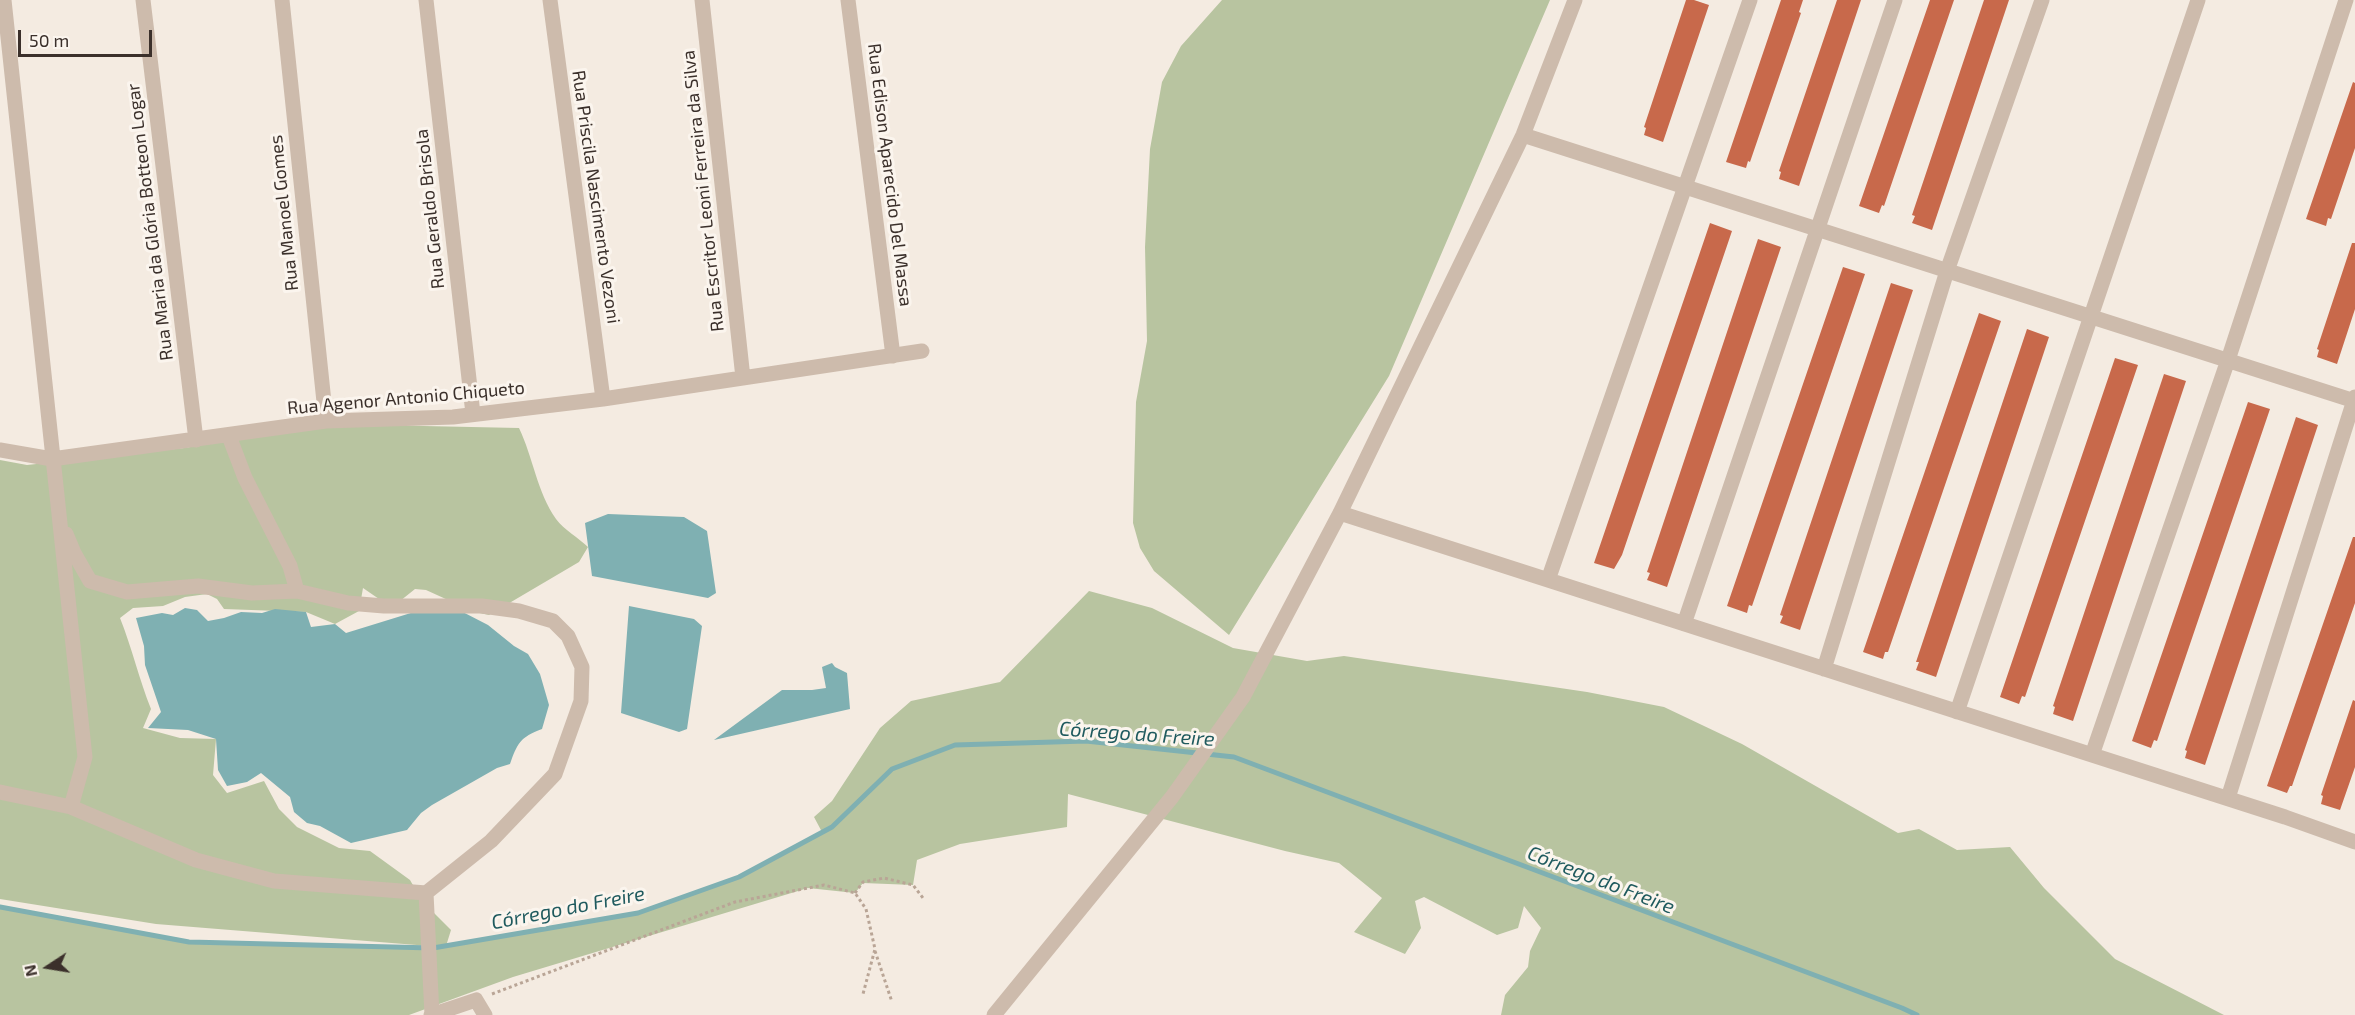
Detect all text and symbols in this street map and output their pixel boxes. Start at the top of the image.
scale bar [21,18,154,56]
text: 50 m [29,29,69,51]
street label: Rua Edison Aparecido Del Massa [863,42,917,308]
street label: Rua Escritor Leoni Ferreira da Silva [677,49,729,333]
street label: Rua Priscila Nascimento Vezoni [568,69,624,325]
street label: Rua Maria da Glória Botteon Logar [122,82,178,362]
street label: Rua Geraldo Brisola [411,128,449,290]
street label: Rua Manoel Gomes [265,134,303,292]
street label: Rua Agenor Antonio Chiqueto [286,377,526,419]
water label: Córrego do Freire [1058,717,1216,751]
water label: Córrego do Freire [1524,841,1678,919]
water label: Córrego do Freire [489,881,647,935]
north arrow [18,937,78,997]
text: N [19,963,40,978]

